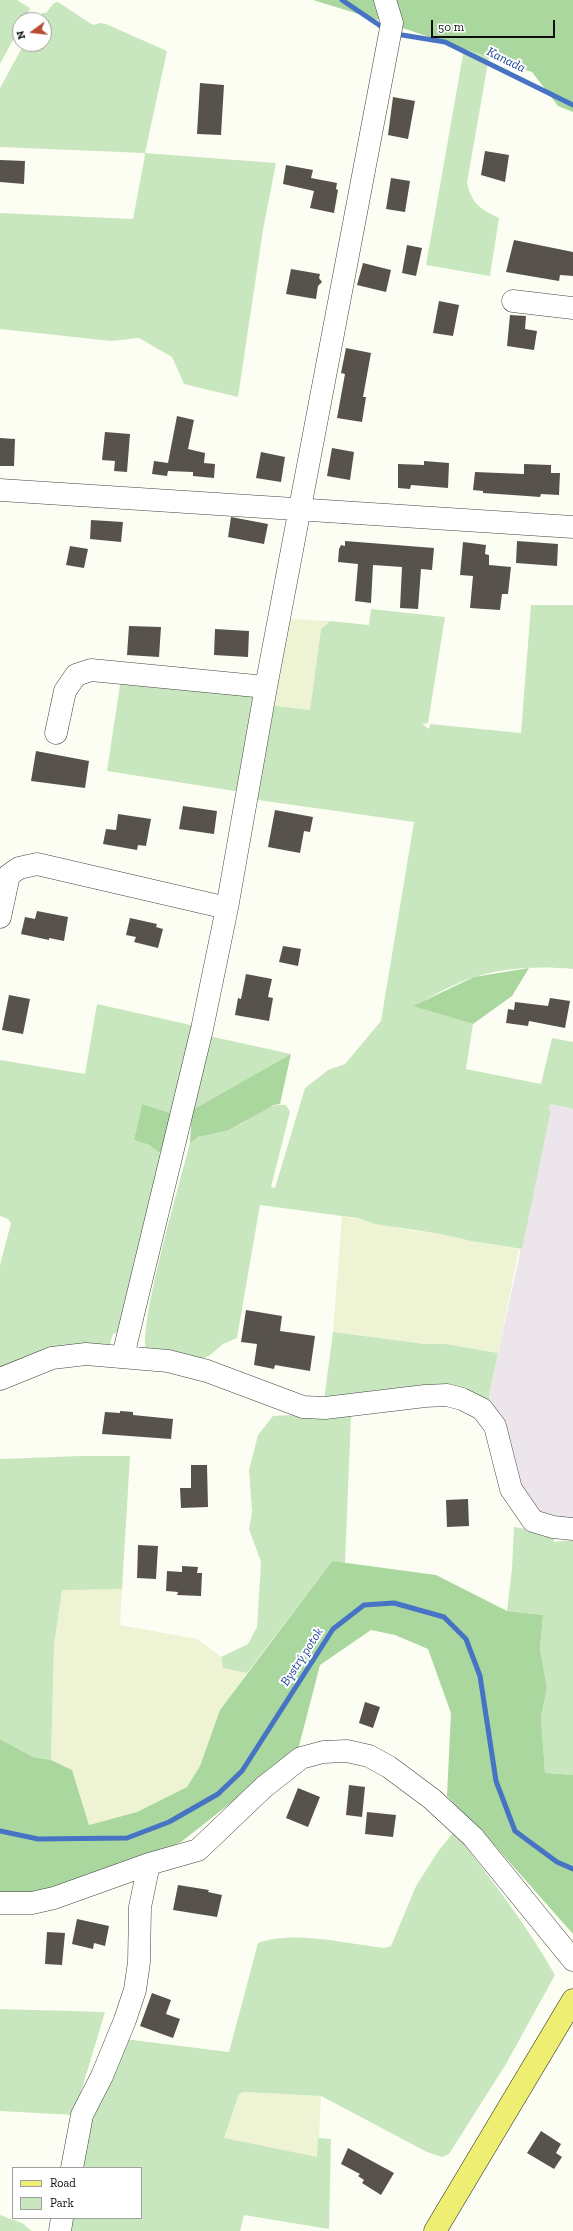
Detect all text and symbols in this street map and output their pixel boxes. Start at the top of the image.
north arrow [12,12,52,52]
scale bar [433,12,557,38]
text: 50 m [438,20,464,34]
text: N [14,29,28,41]
water label: Kanada [484,44,528,76]
water label: Bystrý potok [277,1625,327,1689]
legend [12,2167,142,2219]
text: Road [50,2176,76,2190]
text: Park [50,2196,74,2210]

